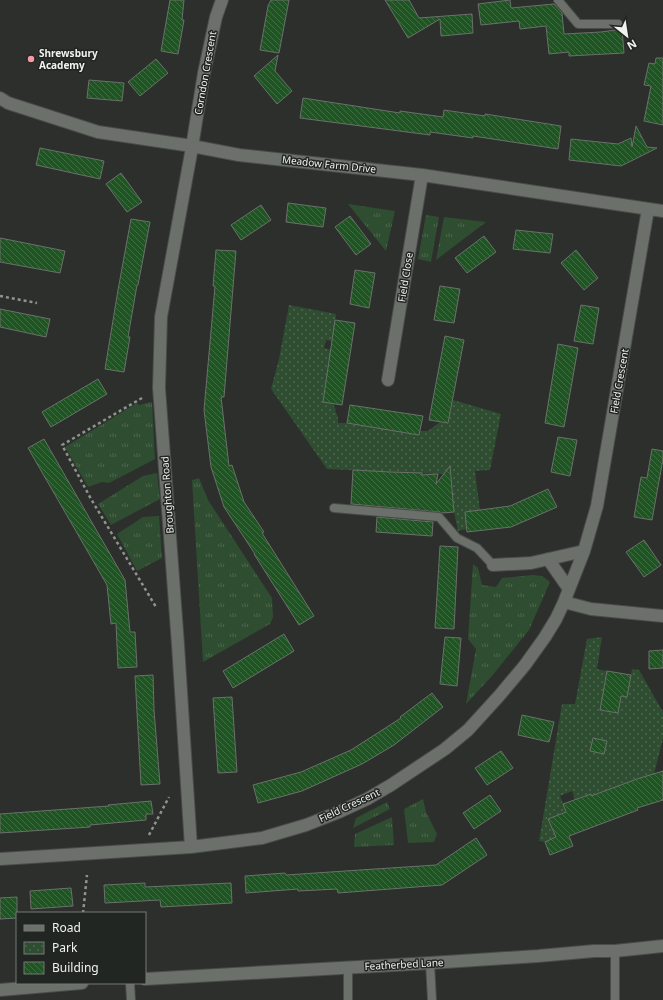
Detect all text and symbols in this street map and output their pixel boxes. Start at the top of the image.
north arrow [607,16,647,56]
street label: Corndon Crescent [191,30,219,116]
text: N [625,36,640,54]
place label: Shrewsbury Academy [39,46,98,72]
marker: Shrewsbury Academy [26,54,36,64]
street label: Meadow Farm Drive [281,152,377,176]
street label: Field Close [394,251,416,303]
street label: Field Crescent [606,347,632,415]
street label: Broughton Road [157,456,177,534]
street label: Field Crescent [316,785,382,825]
legend [16,912,146,984]
text: Road [52,919,81,936]
text: Park [52,939,78,956]
street label: Featherbed Lane [364,955,444,973]
text: Building [52,959,99,976]

